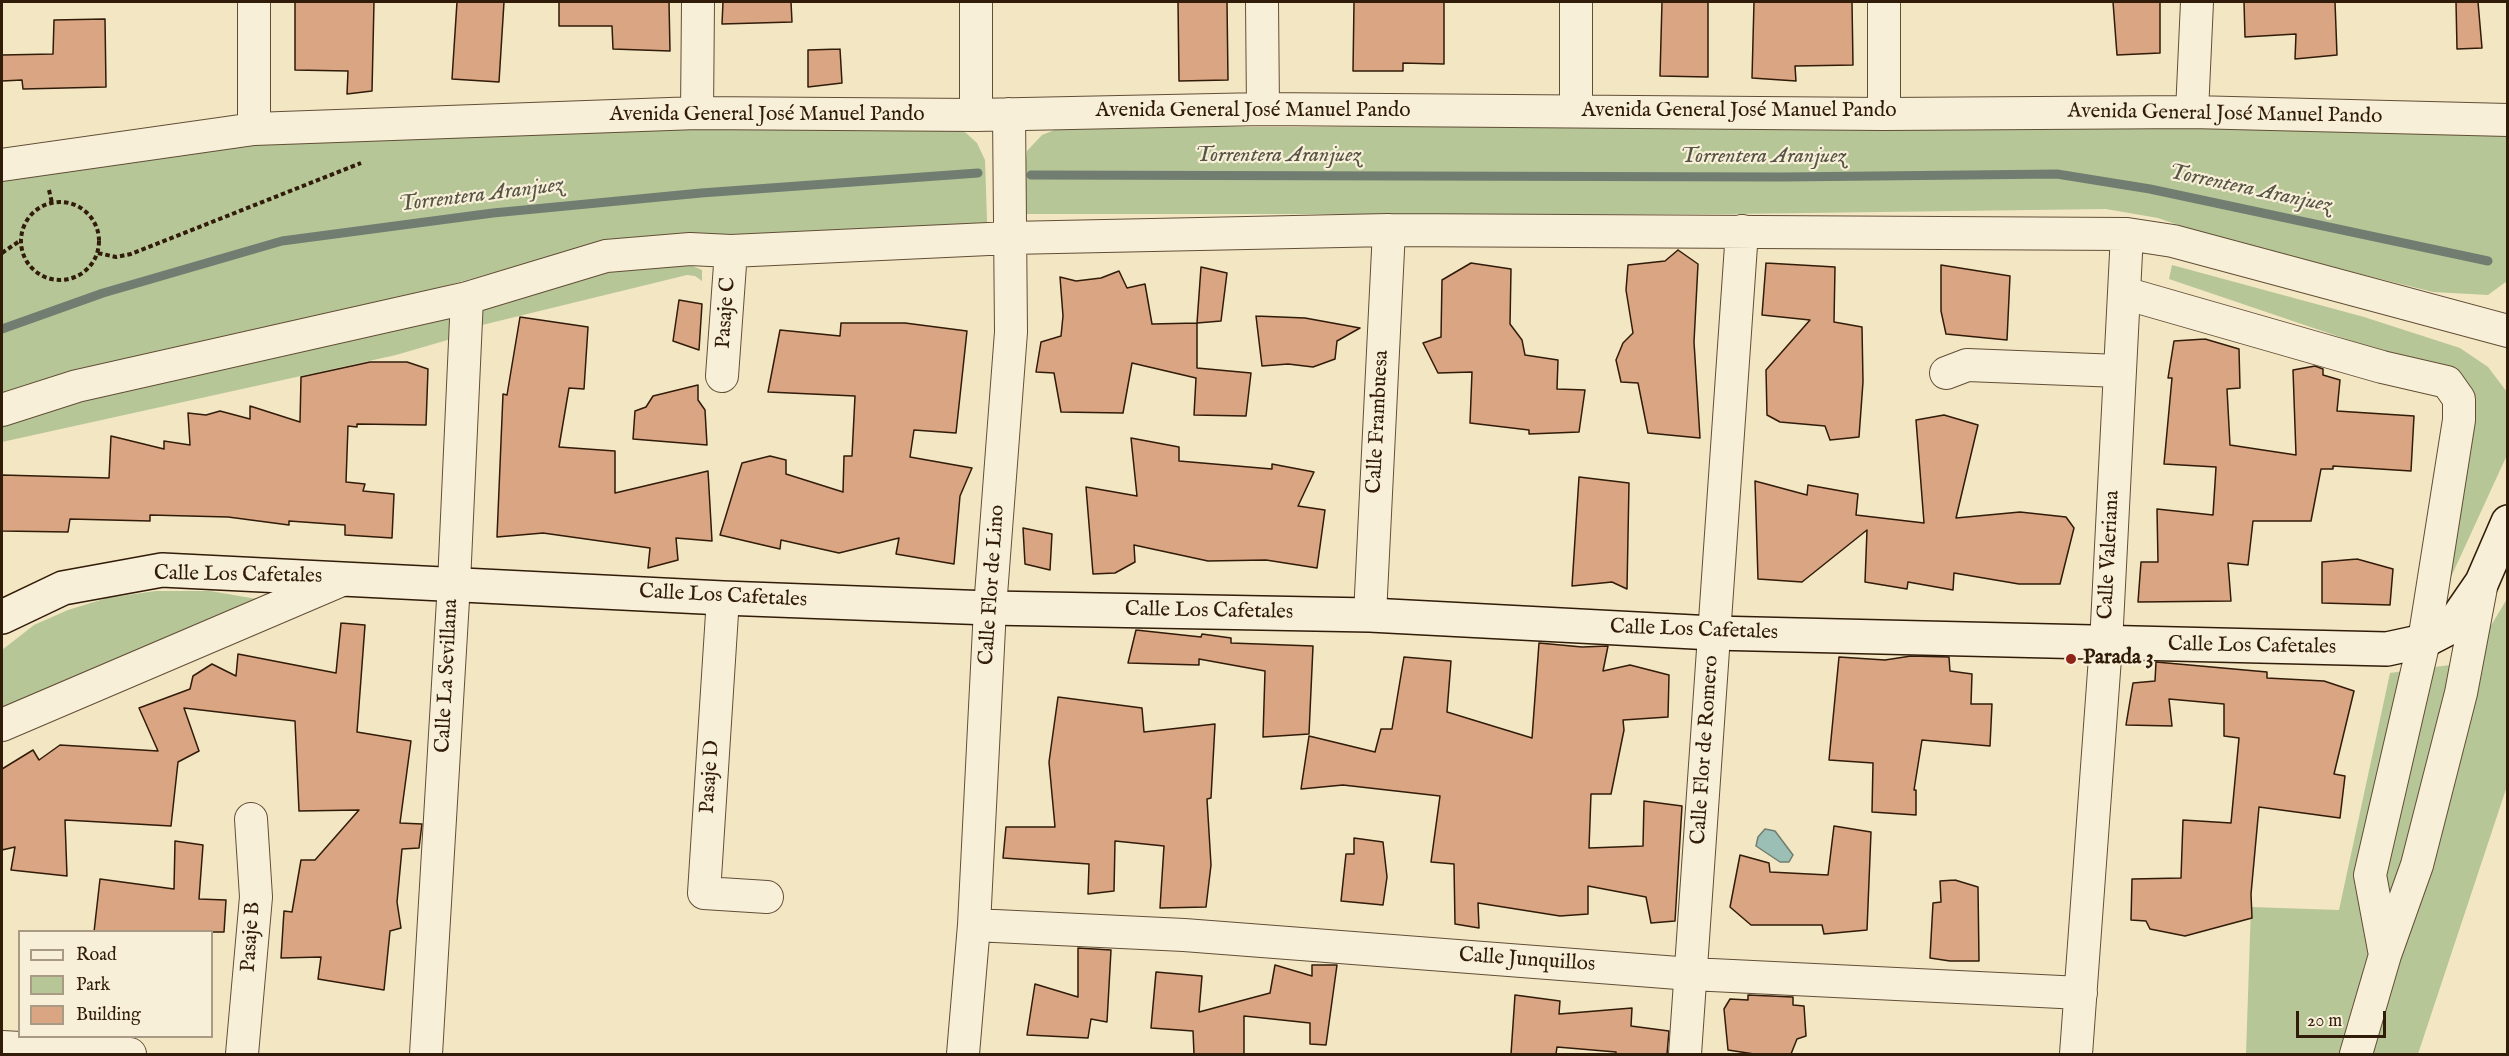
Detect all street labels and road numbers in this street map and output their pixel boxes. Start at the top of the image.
street label: Avenida General José Manuel Pando [1096,99,1410,125]
street label: Avenida General José Manuel Pando [1582,99,1896,125]
street label: Avenida General José Manuel Pando [2067,100,2383,130]
street label: Avenida General José Manuel Pando [610,103,924,129]
street label: Pasaje C [712,276,742,350]
street label: Calle Frambuesa [1363,350,1395,494]
street label: Calle Valeriana [2094,490,2126,620]
street label: Calle Flor de Lino [975,504,1011,666]
street label: Calle Los Cafetales [154,562,322,590]
street label: Calle Los Cafetales [638,580,808,614]
street label: Calle La Sevillana [431,598,465,754]
street label: Calle Los Cafetales [1125,598,1293,626]
street label: Calle Los Cafetales [1609,615,1779,647]
street label: Calle Los Cafetales [2168,633,2336,661]
street label: Calle Flor de Romero [1687,655,1725,845]
street label: Pasaje D [696,739,726,815]
street label: Pasaje B [237,901,267,973]
street label: Calle Junquillos [1458,944,1596,978]

